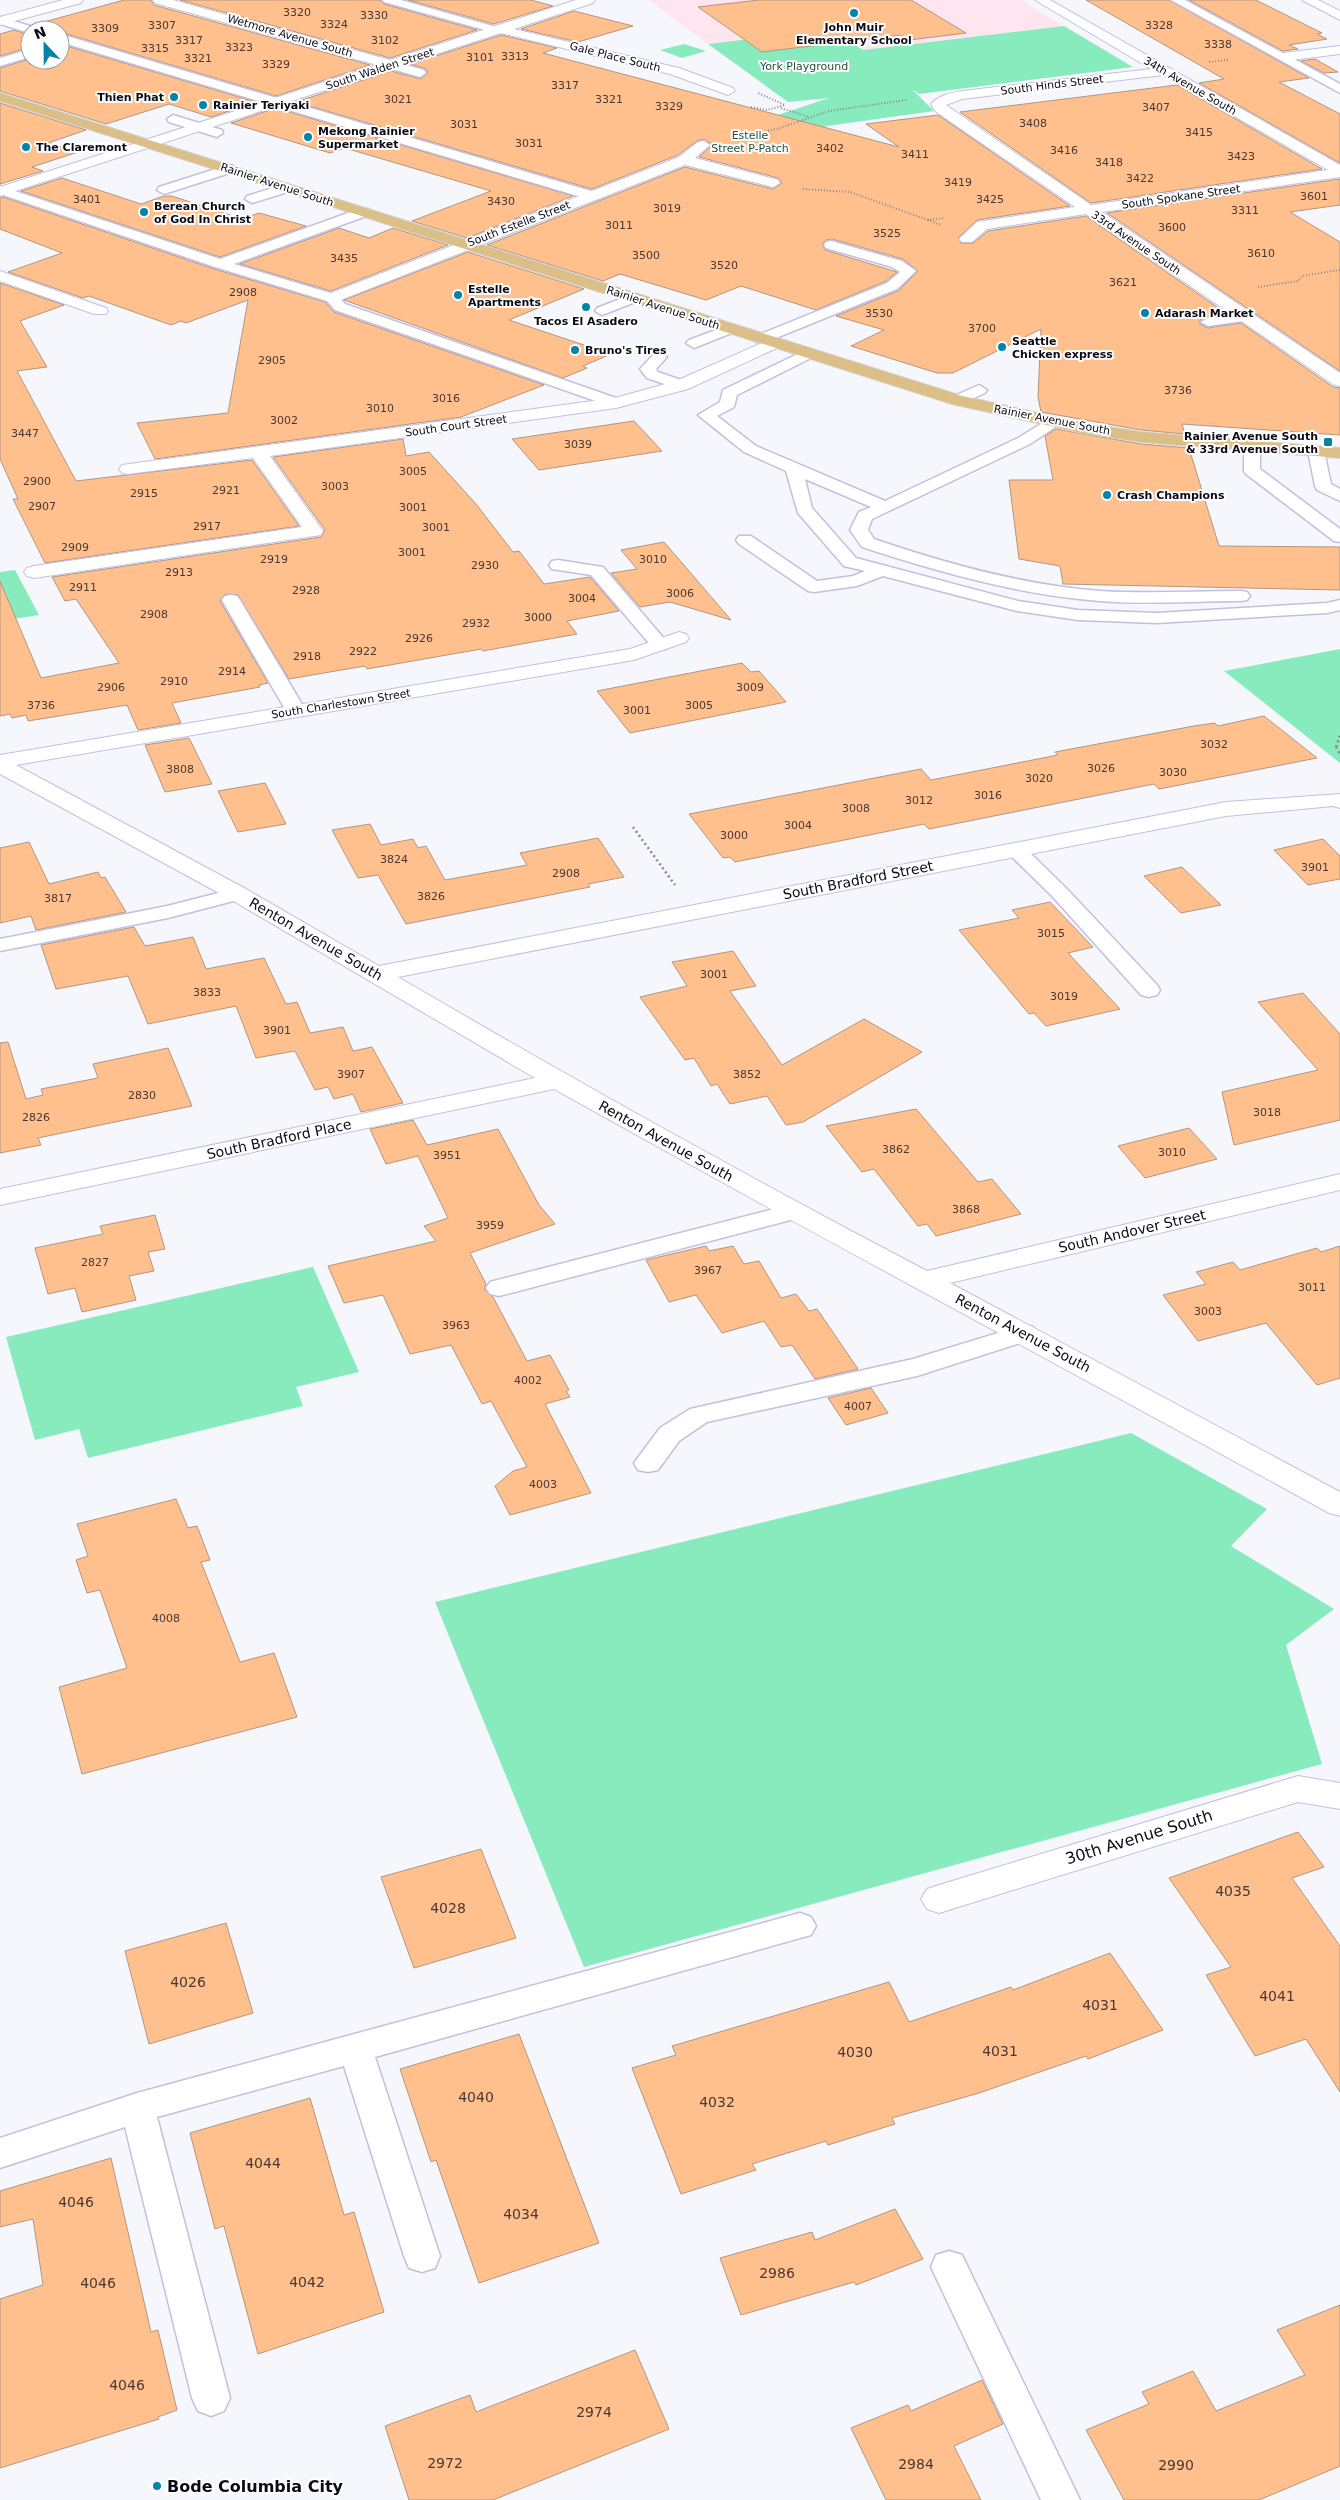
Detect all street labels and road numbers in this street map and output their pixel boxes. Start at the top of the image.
street label: Wetmore Avenue South [226,12,354,60]
street label: Gale Place South [568,39,662,75]
street label: South Walden Street [324,45,436,93]
street label: 34th Avenue South [1141,54,1239,118]
street label: South Hinds Street [1000,72,1105,98]
street label: Rainier Avenue South [219,161,335,209]
street label: South Spokane Street [1121,182,1242,212]
street label: South Estelle Street [466,198,573,250]
street label: 33rd Avenue South [1089,208,1183,278]
street label: Rainier Avenue South [605,284,721,332]
street label: Rainier Avenue South [993,402,1111,438]
street label: South Court Street [404,412,508,440]
street label: South Charlestown Street [270,686,412,721]
street label: South Bradford Street [781,857,935,902]
street label: Renton Avenue South [247,894,385,984]
street label: Renton Avenue South [596,1097,736,1185]
street label: South Bradford Place [205,1116,353,1162]
street label: South Andover Street [1057,1206,1208,1256]
street label: Renton Avenue South [953,1290,1093,1376]
street label: 30th Avenue South [1063,1806,1215,1868]

